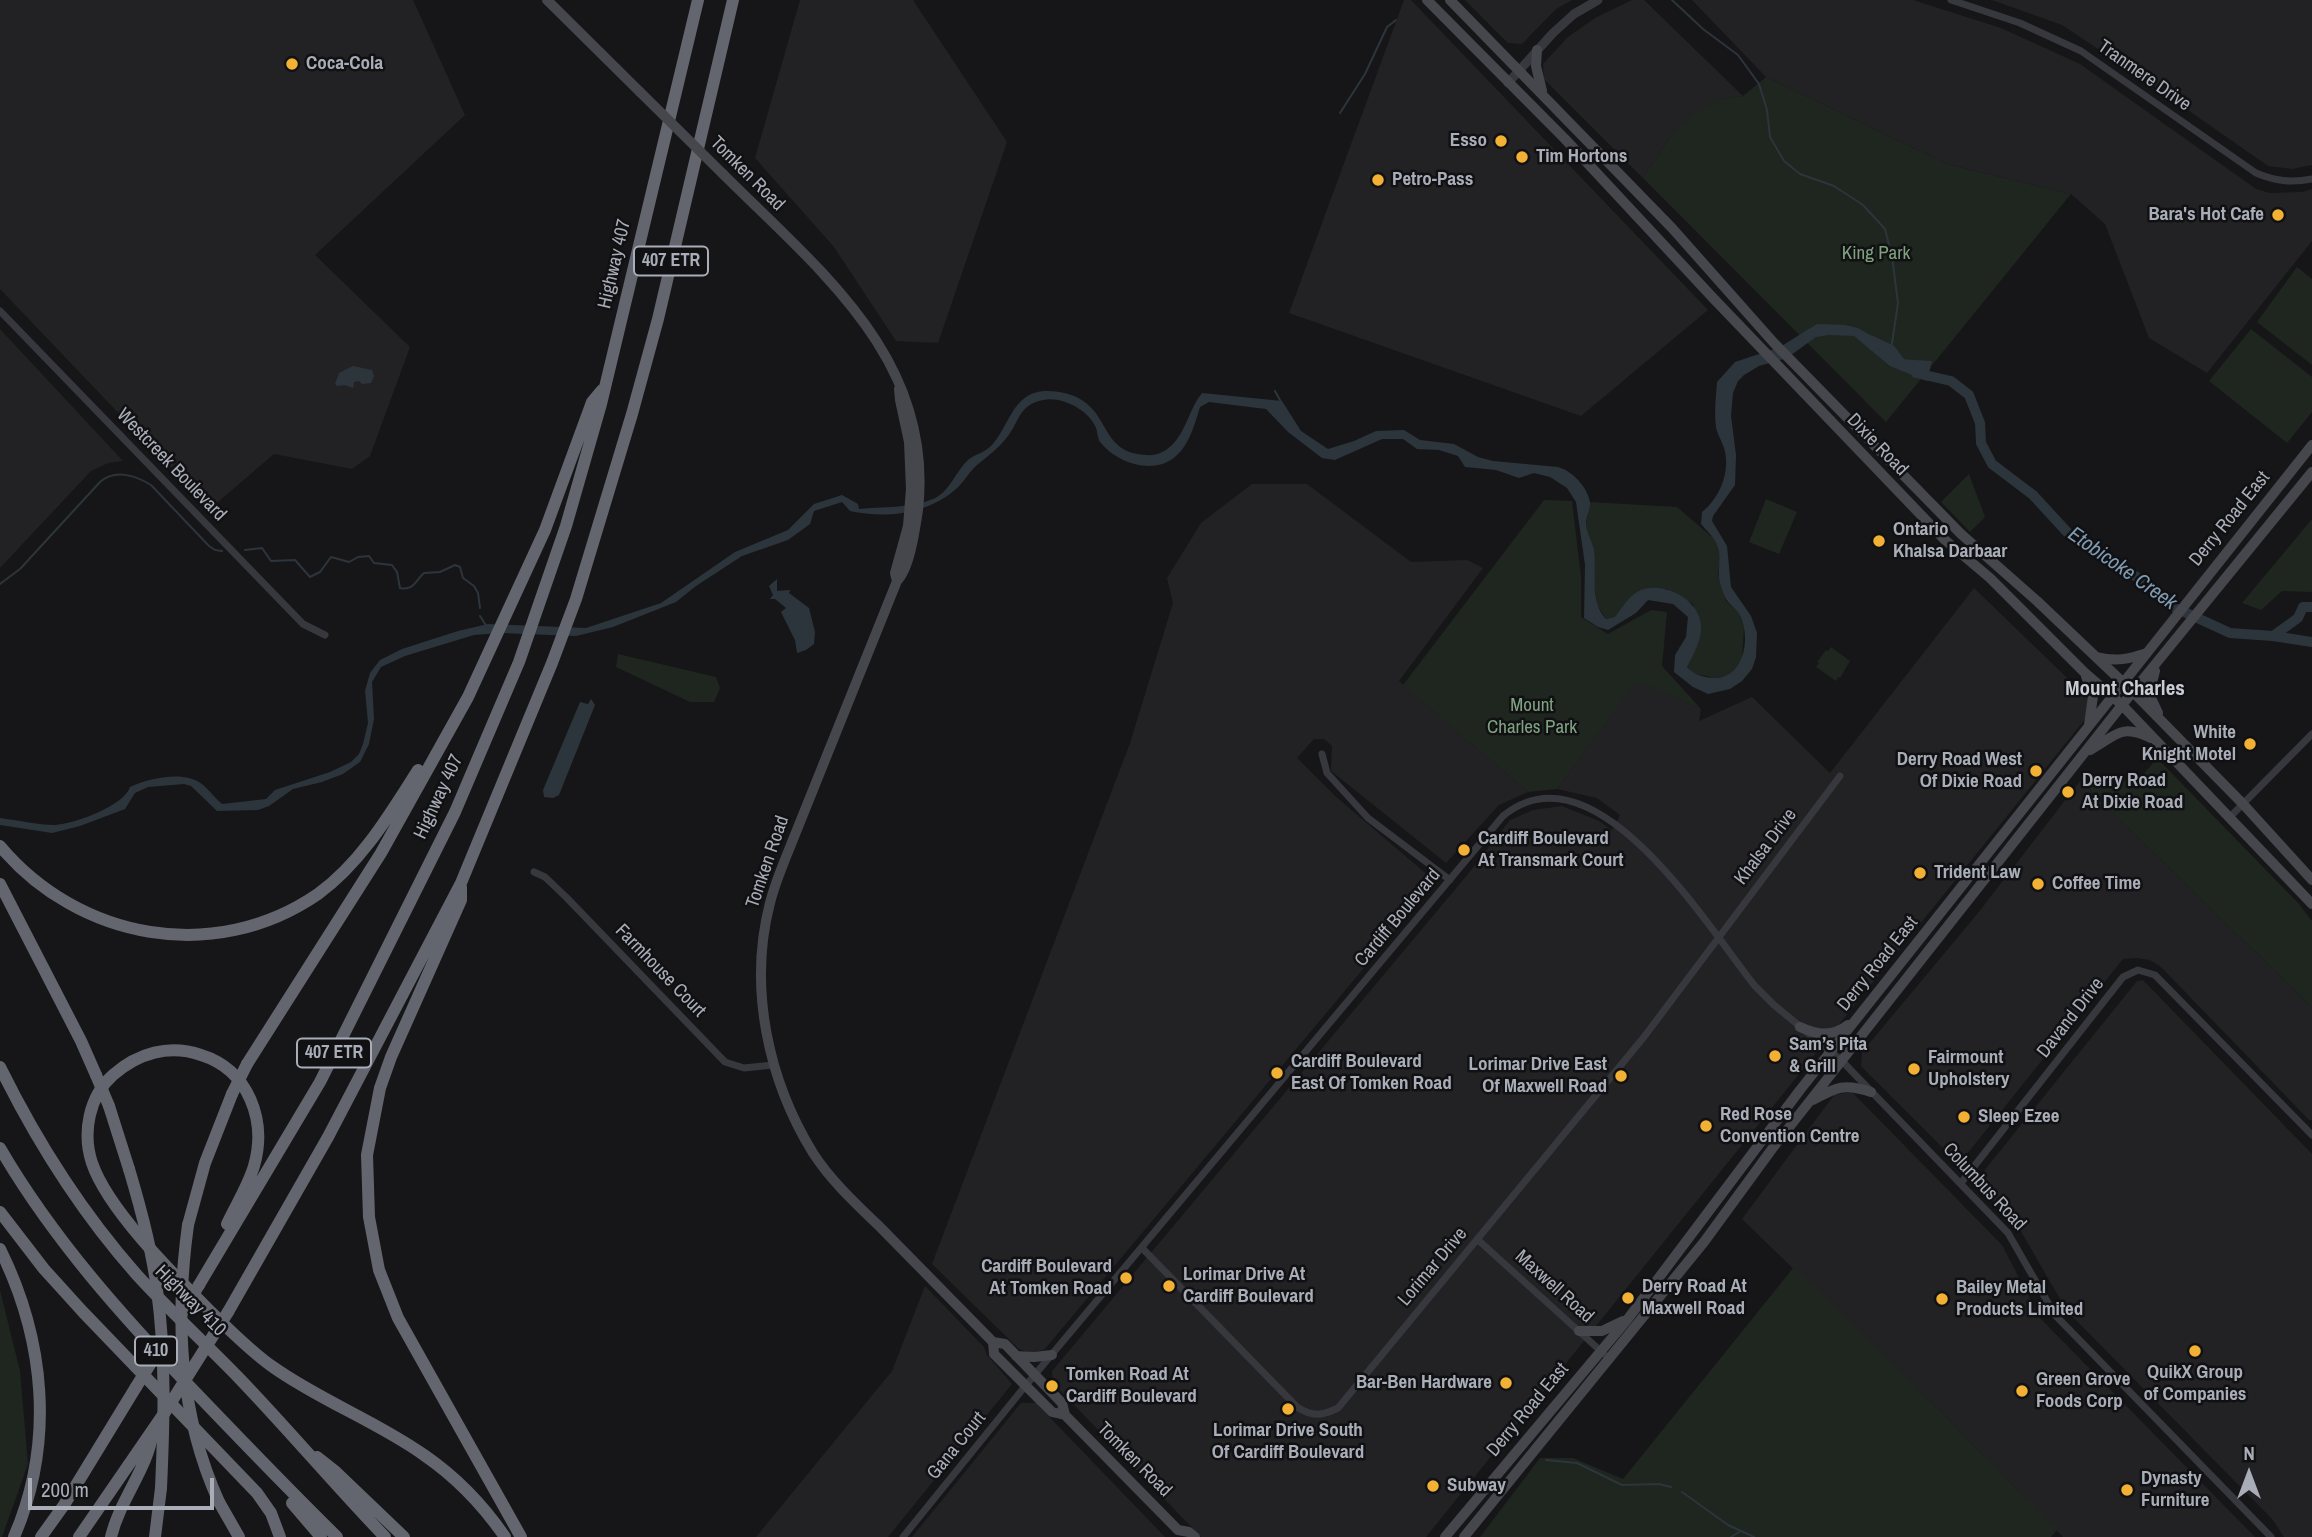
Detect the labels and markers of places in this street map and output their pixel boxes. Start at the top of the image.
place label: Coca-Cola [306,53,383,75]
marker: Coca-Cola [284,56,300,72]
place label: Esso [1450,130,1487,152]
marker: Esso [1493,133,1509,149]
place label: Tim Hortons [1536,146,1627,168]
marker: Tim Hortons [1514,149,1530,165]
place label: Petro-Pass [1392,169,1473,191]
marker: Petro-Pass [1370,172,1386,188]
place label: Bara's Hot Cafe [2149,204,2264,226]
marker: Bara's Hot Cafe [2270,207,2286,223]
place label: Ontario Khalsa Darbaar [1893,519,2007,563]
marker: Ontario Khalsa Darbaar [1871,533,1887,549]
place label: White Knight Motel [2142,722,2236,766]
marker: White Knight Motel [2242,736,2258,752]
place label: Derry Road West Of Dixie Road [1897,749,2022,793]
marker: Derry Road West Of Dixie Road [2028,763,2044,779]
place label: Derry Road At Dixie Road [2082,770,2183,814]
marker: Derry Road At Dixie Road [2060,784,2076,800]
place label: Cardiff Boulevard At Transmark Court [1478,828,1623,872]
marker: Cardiff Boulevard At Transmark Court [1456,842,1472,858]
place label: Trident Law [1934,862,2021,884]
marker: Trident Law [1912,865,1928,881]
place label: Coffee Time [2052,873,2141,895]
marker: Coffee Time [2030,876,2046,892]
place label: Sam’s Pita & Grill [1789,1034,1867,1078]
place label: Fairmount Upholstery [1928,1047,2009,1091]
marker: Sam’s Pita & Grill [1767,1048,1783,1064]
place label: Cardiff Boulevard East Of Tomken Road [1291,1051,1452,1095]
place label: Lorimar Drive East Of Maxwell Road [1468,1054,1607,1098]
marker: Fairmount Upholstery [1906,1061,1922,1077]
marker: Cardiff Boulevard East Of Tomken Road [1269,1065,1285,1081]
marker: Lorimar Drive East Of Maxwell Road [1613,1068,1629,1084]
place label: Red Rose Convention Centre [1720,1104,1859,1148]
place label: Sleep Ezee [1978,1106,2059,1128]
marker: Sleep Ezee [1956,1109,1972,1125]
marker: Red Rose Convention Centre [1698,1118,1714,1134]
place label: Cardiff Boulevard At Tomken Road [981,1256,1112,1300]
place label: Lorimar Drive At Cardiff Boulevard [1183,1264,1314,1308]
marker: Cardiff Boulevard At Tomken Road [1118,1270,1134,1286]
place label: Derry Road At Maxwell Road [1642,1276,1747,1320]
place label: Bailey Metal Products Limited [1956,1277,2083,1321]
marker: Lorimar Drive At Cardiff Boulevard [1161,1278,1177,1294]
marker: Derry Road At Maxwell Road [1620,1290,1636,1306]
marker: Bailey Metal Products Limited [1934,1291,1950,1307]
marker: QuikX Group of Companies [2187,1343,2203,1359]
place label: QuikX Group of Companies [2143,1362,2247,1406]
place label: Tomken Road At Cardiff Boulevard [1066,1364,1197,1408]
place label: Green Grove Foods Corp [2036,1369,2130,1413]
place label: Bar-Ben Hardware [1356,1372,1492,1394]
marker: Bar-Ben Hardware [1498,1375,1514,1391]
marker: Tomken Road At Cardiff Boulevard [1044,1378,1060,1394]
marker: Green Grove Foods Corp [2014,1383,2030,1399]
marker: Lorimar Drive South Of Cardiff Boulevard [1280,1401,1296,1417]
place label: Lorimar Drive South Of Cardiff Boulevard [1212,1420,1364,1464]
place label: Dynasty Furniture [2141,1468,2209,1512]
place label: Subway [1447,1475,1506,1497]
marker: Subway [1425,1478,1441,1494]
marker: Dynasty Furniture [2119,1482,2135,1498]

